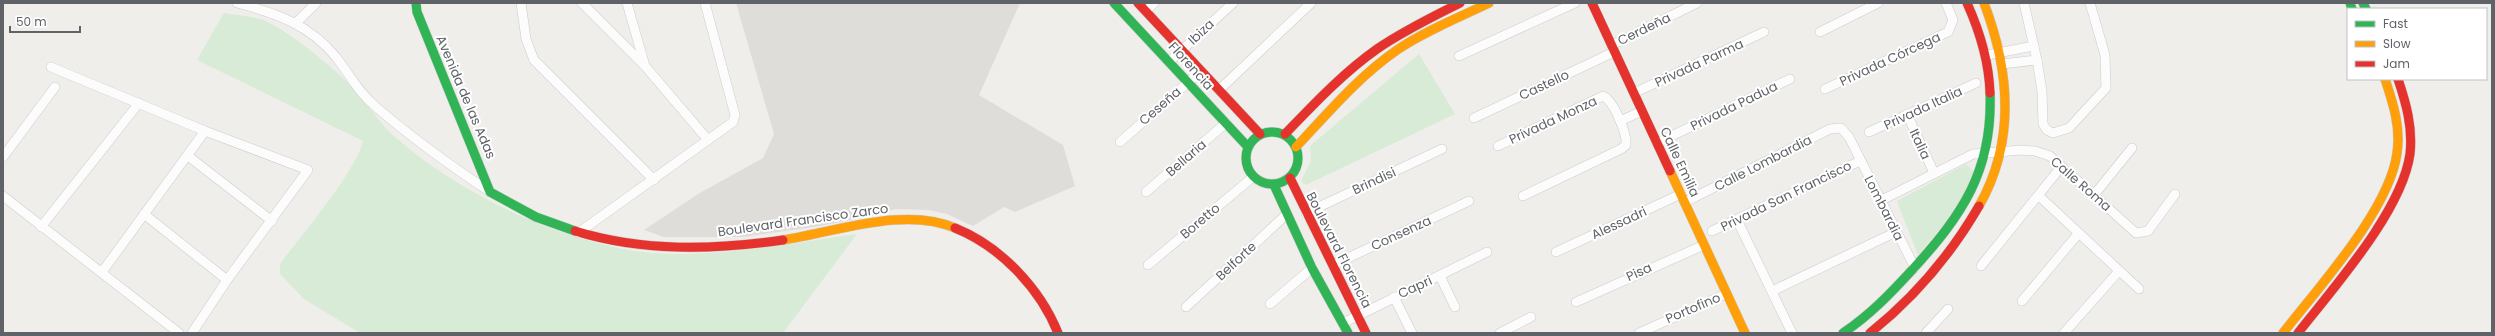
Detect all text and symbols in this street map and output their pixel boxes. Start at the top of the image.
scale bar [10,8,80,34]
street label: Cerdeña [1614,8,1674,50]
legend [2347,8,2487,80]
text: 50 m [16,13,47,30]
street label: Ibiza [1184,15,1218,49]
text: Fast [2383,15,2408,32]
street label: Privada Córcega [1836,27,1944,91]
street label: Avenida de las Adas [431,32,501,162]
street label: Privada Parma [1651,34,1747,92]
text: Slow [2383,35,2411,52]
street label: Florencia [1164,38,1218,94]
text: Jam [2383,55,2410,72]
street label: Castello [1516,65,1572,105]
street label: Privada Padua [1687,77,1781,135]
street label: Ceseña [1135,82,1185,130]
street label: Privada Italia [1881,82,1965,134]
street label: Privada Monza [1506,91,1600,149]
street label: Calle Emilia [1655,124,1705,200]
street label: Italia [1905,126,1935,162]
street label: Calle Lombardia [1711,130,1815,196]
street label: Bellaria [1162,135,1210,181]
street label: Calle Roma [2046,152,2116,216]
street label: Privada San Francisco [1717,156,1855,236]
street label: Brindisi [1349,163,1399,199]
street label: Lombardia [1860,172,1908,244]
street label: Boulevard Florencia [1301,189,1377,311]
street label: Boulevard Francisco Zarco [717,199,889,241]
street label: Boretto [1176,199,1224,243]
street label: Alessadri [1588,202,1650,244]
street label: Consenza [1368,211,1434,255]
street label: Belforte [1211,237,1261,285]
street label: Pisa [1623,258,1655,286]
street label: Capri [1395,271,1435,303]
street label: Portofino [1663,288,1723,328]

